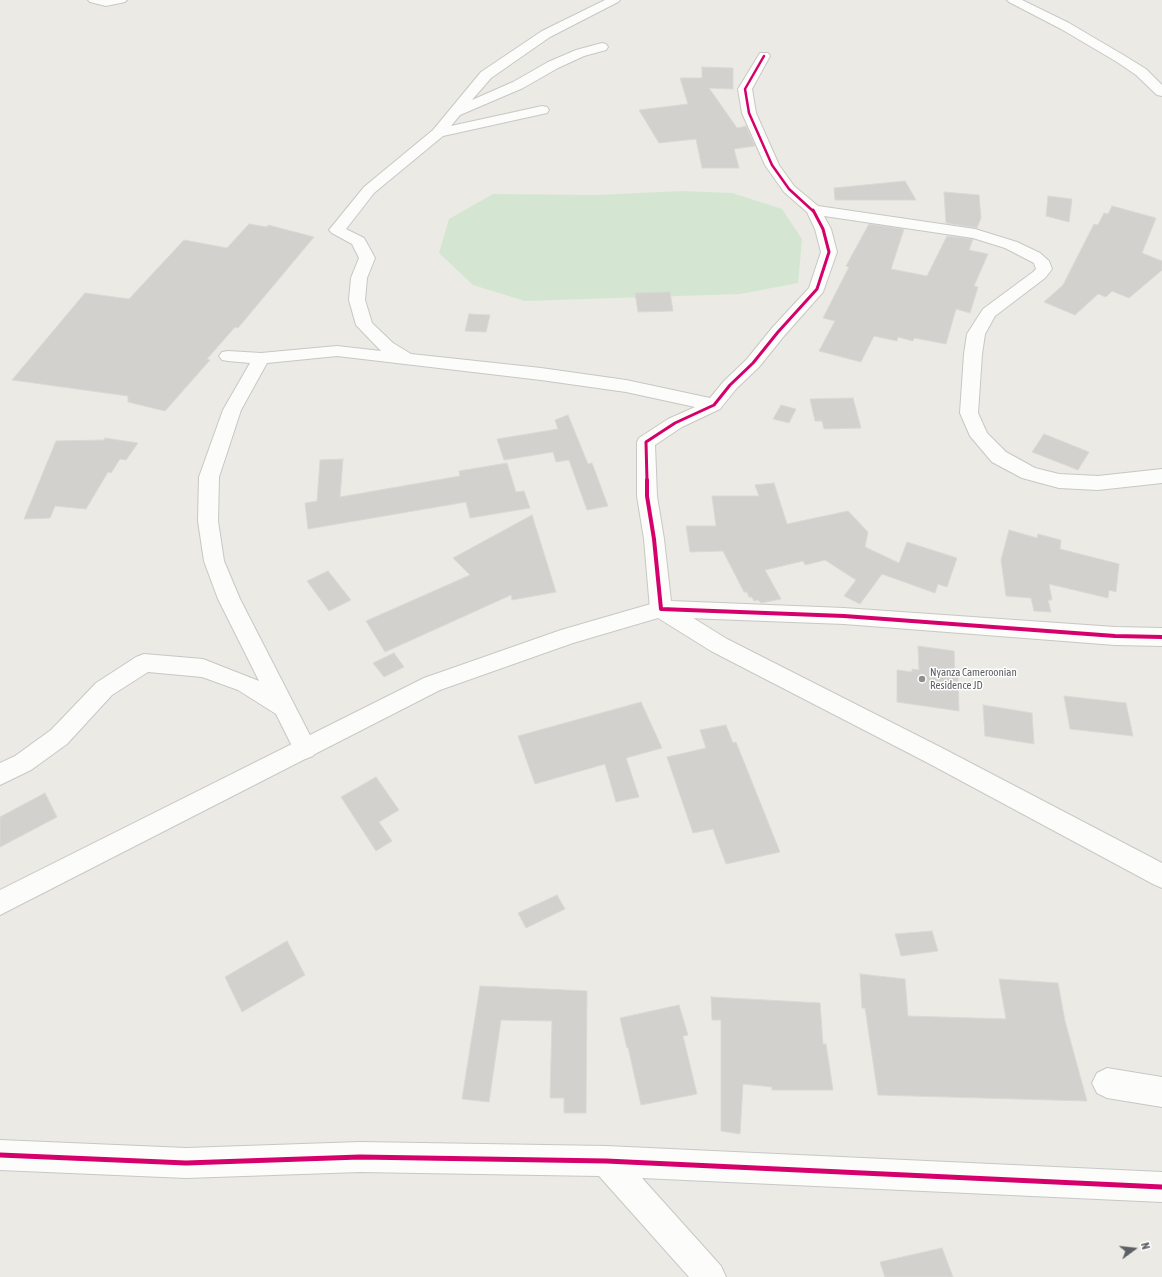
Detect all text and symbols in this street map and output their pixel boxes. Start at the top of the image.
place label: Nyanza Cameroonian Residence JD [930,666,1017,692]
marker: Nyanza Cameroonian Residence JD [917,674,927,684]
north arrow [1114,1229,1154,1269]
text: N [1139,1241,1152,1251]

